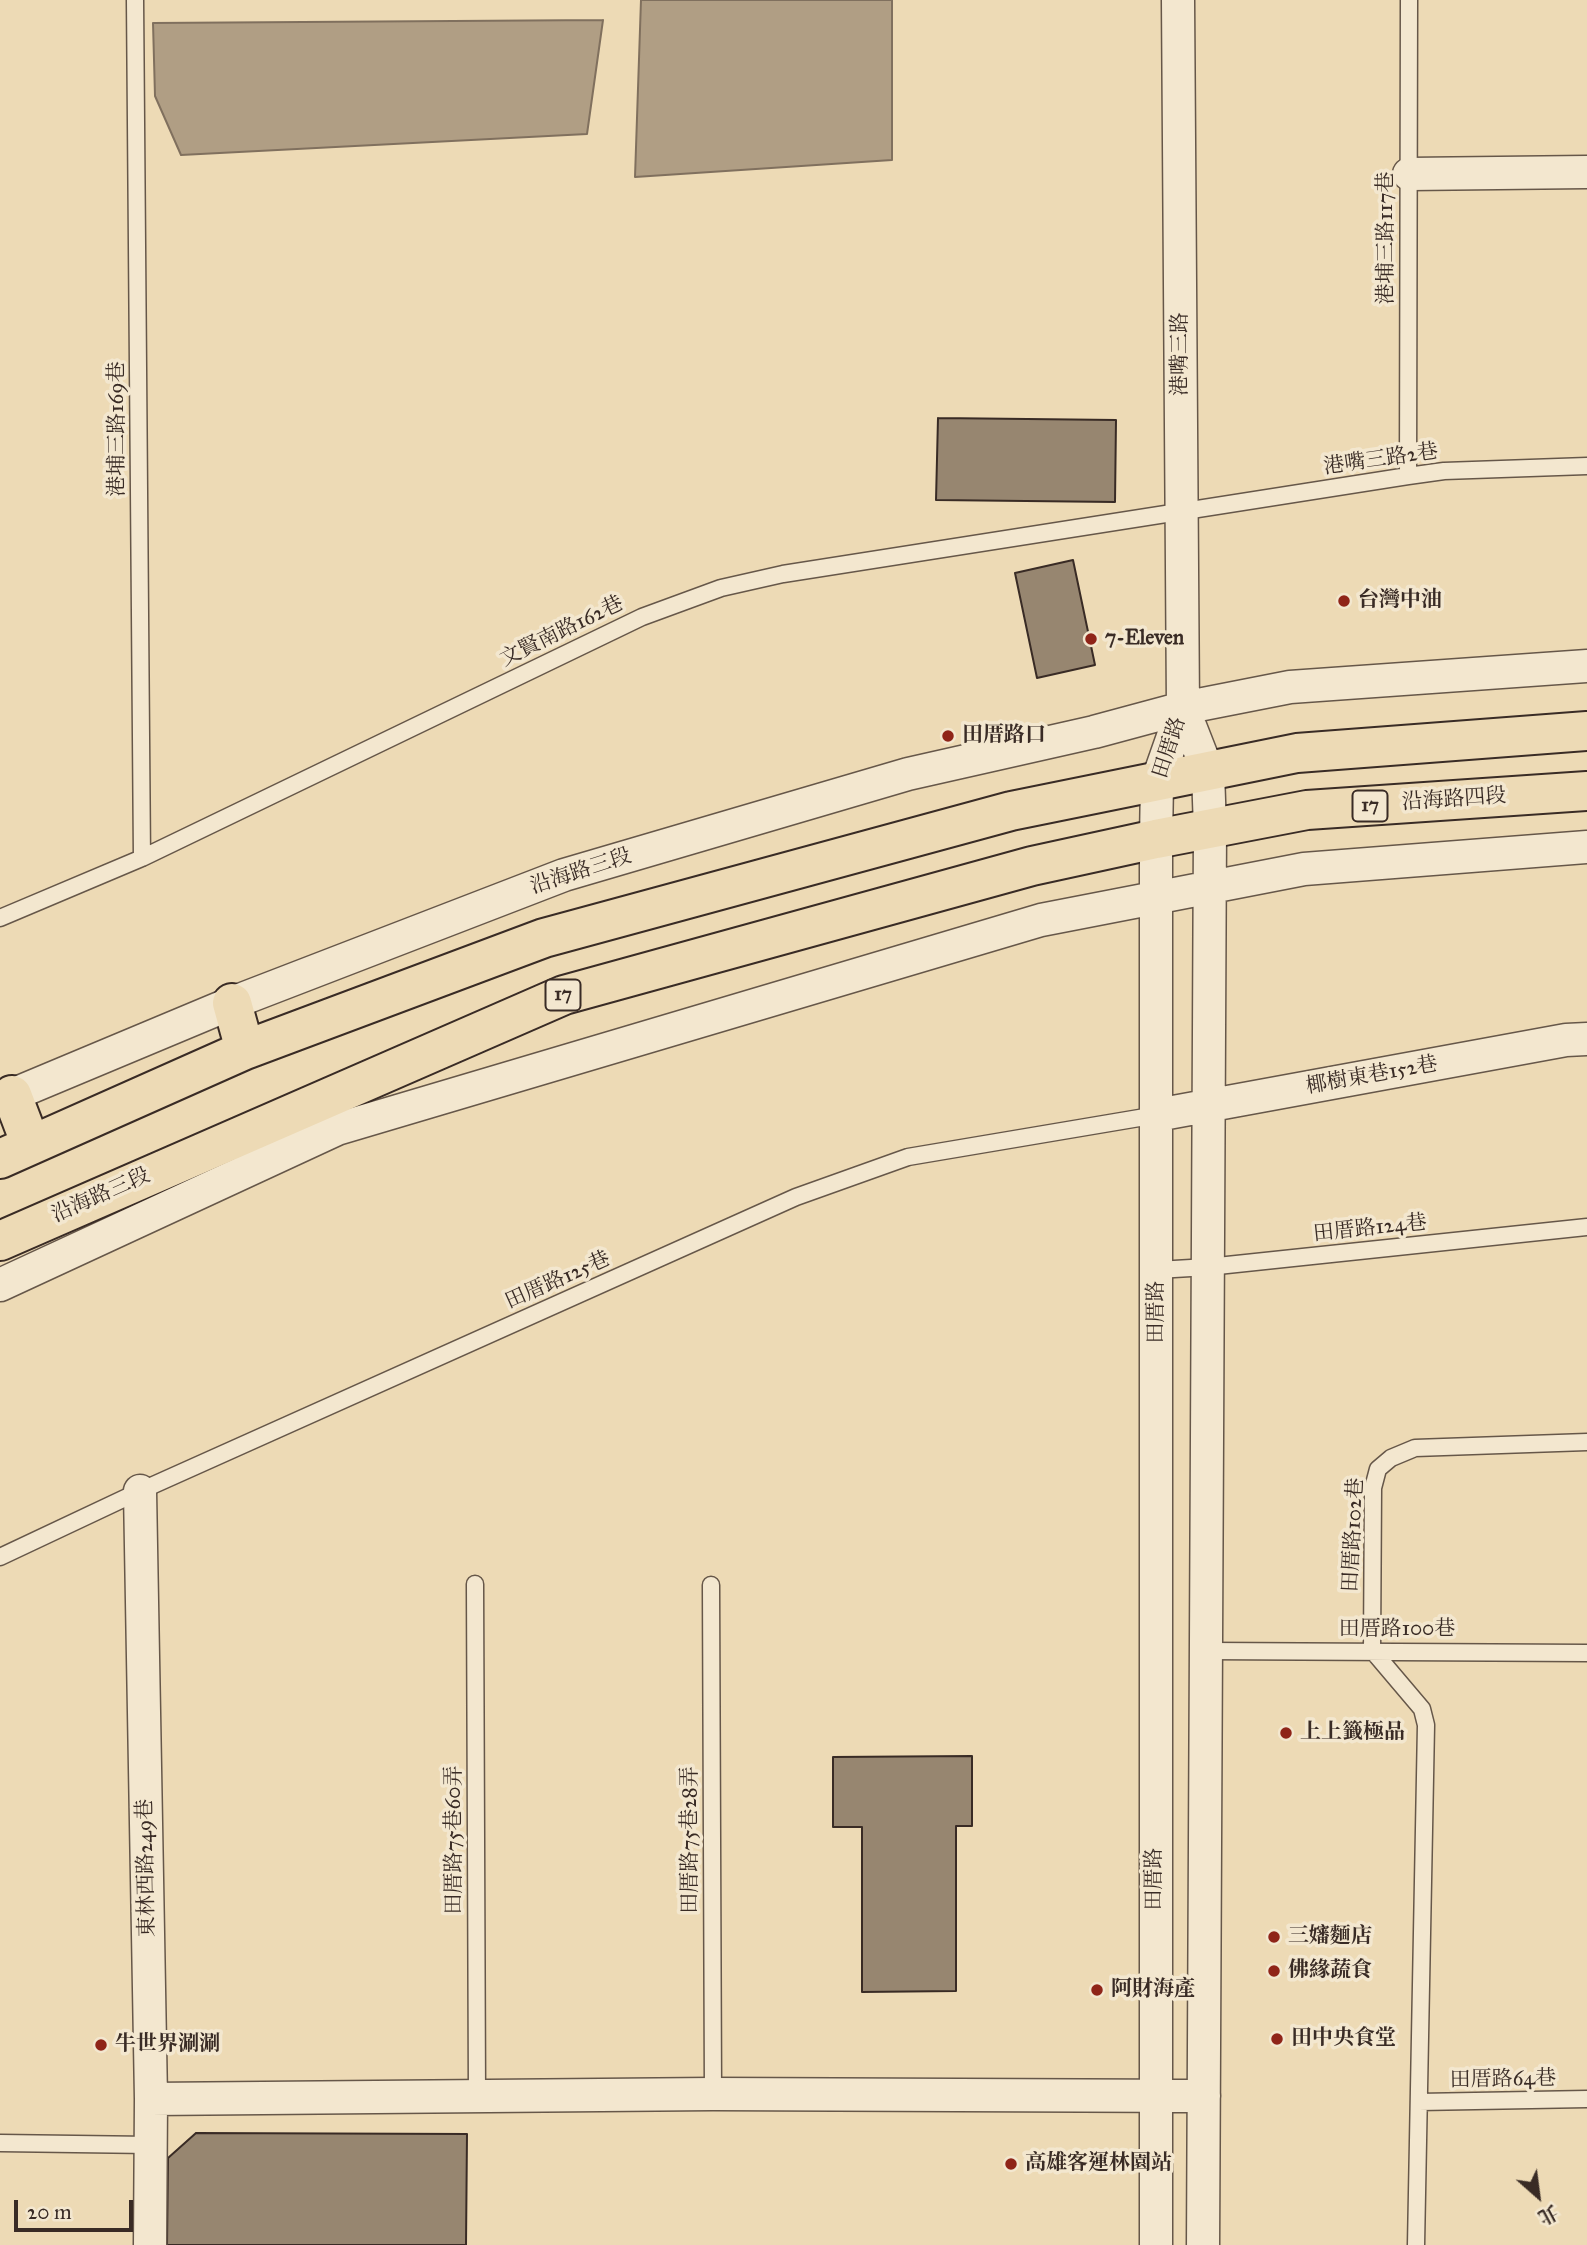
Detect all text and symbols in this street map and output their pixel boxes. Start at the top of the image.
street label: 港埔三路117巷 [1374,172,1400,304]
street label: 港嘴三路 [1168,312,1194,396]
street label: 港埔三路169巷 [105,361,131,497]
street label: 港嘴三路2巷 [1322,439,1440,481]
place label: 台灣中油 [1358,588,1442,614]
street label: 文賢南路162巷 [496,591,628,673]
marker: 台灣中油 [1336,593,1352,609]
place label: 7-Eleven [1105,626,1184,652]
marker: 7-Eleven [1083,631,1099,647]
street label: 田厝路 [1148,714,1192,782]
place label: 田厝路口 [962,723,1046,749]
marker: 田厝路口 [940,728,956,744]
street label: 沿海路四段 [1401,784,1507,816]
road number: 17 [1352,790,1388,821]
street label: 沿海路三段 [527,844,635,900]
road number: 17 [546,979,580,1010]
street label: 椰樹東巷152巷 [1304,1052,1440,1100]
street label: 沿海路三段 [48,1163,154,1229]
street label: 田厝路124巷 [1312,1210,1428,1248]
street label: 田厝路125巷 [502,1247,614,1315]
street label: 田厝路 [1144,1281,1170,1343]
street label: 田厝路102巷 [1338,1477,1370,1593]
street label: 田厝路100巷 [1339,1617,1455,1643]
place label: 上上籤極品 [1300,1720,1405,1746]
marker: 上上籤極品 [1278,1725,1294,1741]
street label: 田厝路75巷60弄 [442,1766,468,1914]
street label: 田厝路75巷28弄 [678,1766,704,1914]
street label: 東林西路249巷 [133,1799,161,1937]
street label: 田厝路 [1142,1848,1168,1910]
place label: 三嬸麵店 [1288,1924,1372,1950]
marker: 三嬸麵店 [1266,1929,1282,1945]
place label: 佛緣蔬食 [1288,1958,1372,1984]
marker: 佛緣蔬食 [1266,1963,1282,1979]
place label: 阿財海產 [1111,1977,1195,2003]
marker: 阿財海產 [1089,1982,1105,1998]
place label: 田中央食堂 [1291,2026,1396,2052]
marker: 田中央食堂 [1269,2031,1285,2047]
place label: 牛世界涮涮 [115,2032,220,2058]
marker: 牛世界涮涮 [93,2037,109,2053]
street label: 田厝路64巷 [1450,2066,1556,2094]
place label: 高雄客運林園站 [1025,2151,1172,2177]
marker: 高雄客運林園站 [1003,2156,1019,2172]
north arrow [1503,2161,1573,2231]
scale bar [18,2186,136,2230]
text: 20 m [27,2199,72,2225]
text: 北 [1534,2200,1562,2230]

